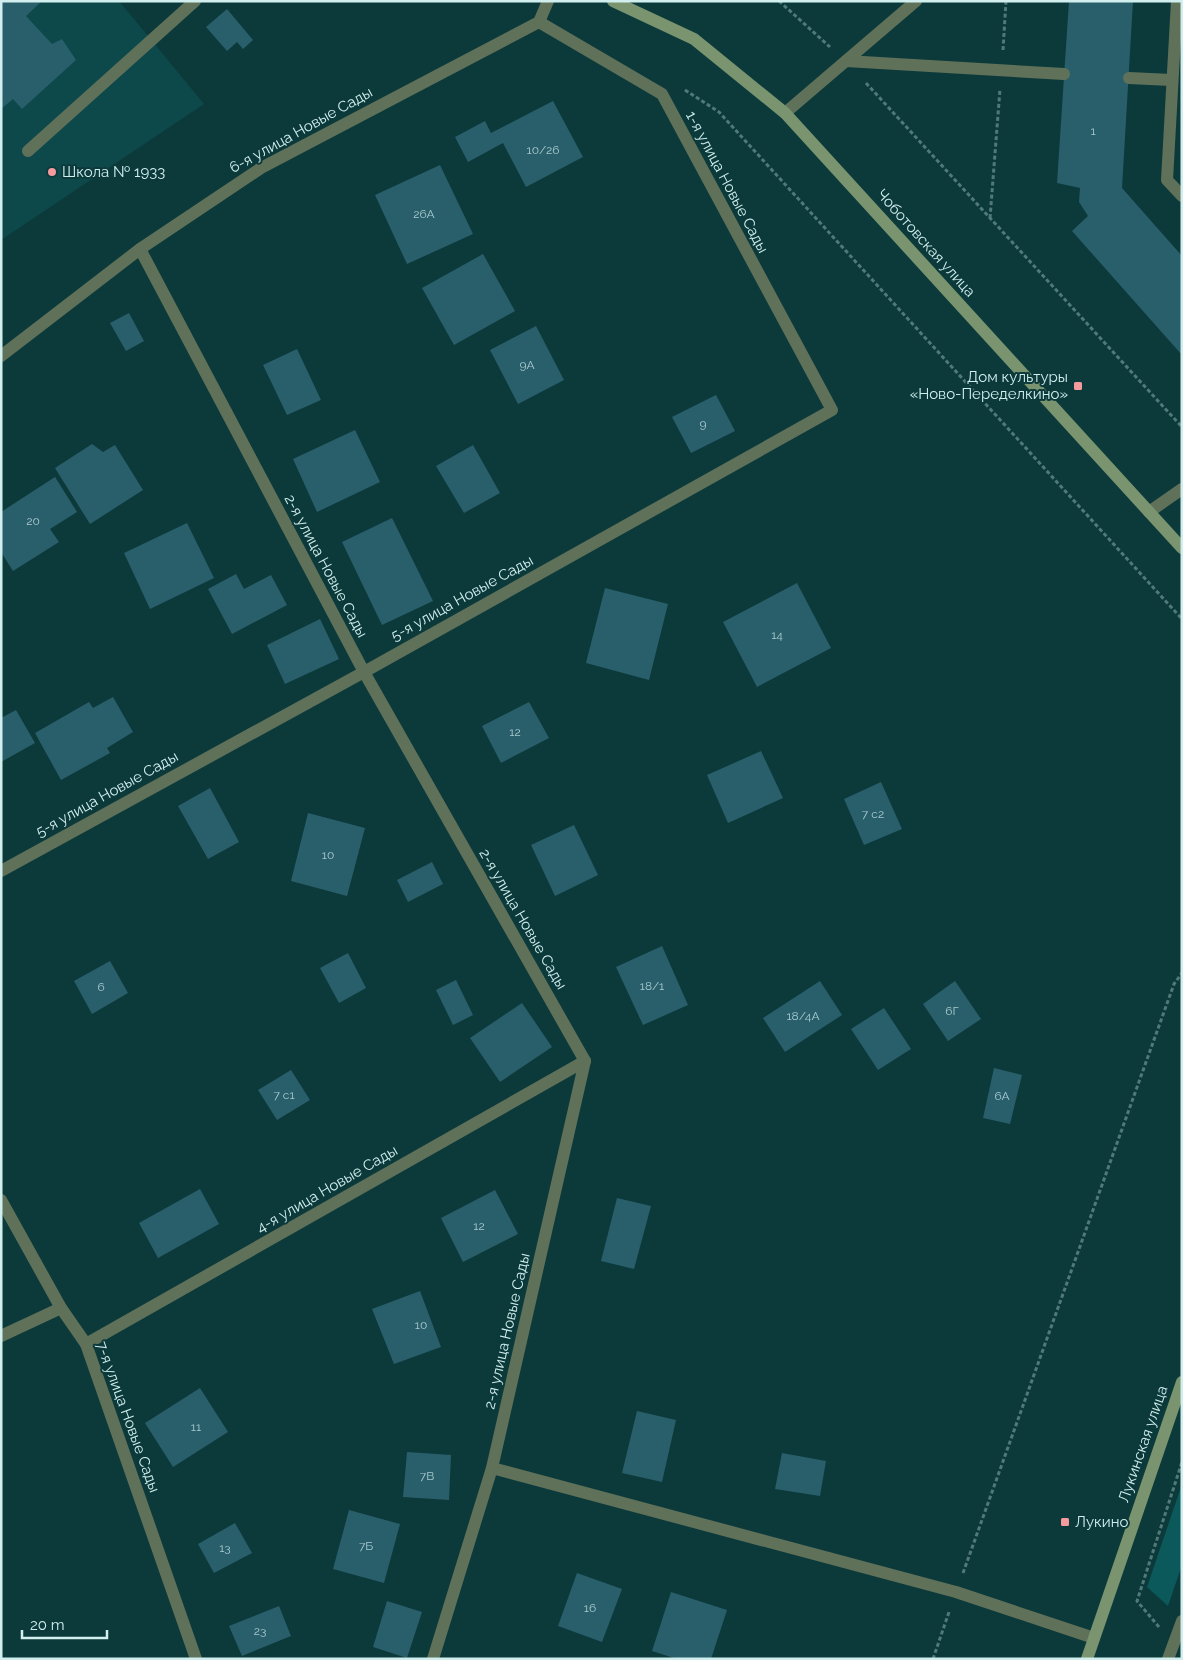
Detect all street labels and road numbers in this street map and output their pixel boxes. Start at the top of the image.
street label: 6-я улица Новые Сады [226,83,376,177]
street label: 1-я улица Новые Сады [682,108,772,256]
street label: Чоботовская улица [873,185,979,301]
street label: 2-я улица Новые Сады [281,491,371,641]
street label: 5-я улица Новые Сады [388,551,536,645]
street label: 5-я улица Новые Сады [33,747,181,841]
street label: 2-я улица Новые Сады [475,845,571,993]
street label: 4-я улица Новые Сады [253,1141,401,1237]
street label: 2-я улица Новые Сады [480,1251,534,1411]
street label: 7-я улица Новые Сады [92,1339,164,1495]
street label: Лукинская улица [1115,1383,1171,1505]

